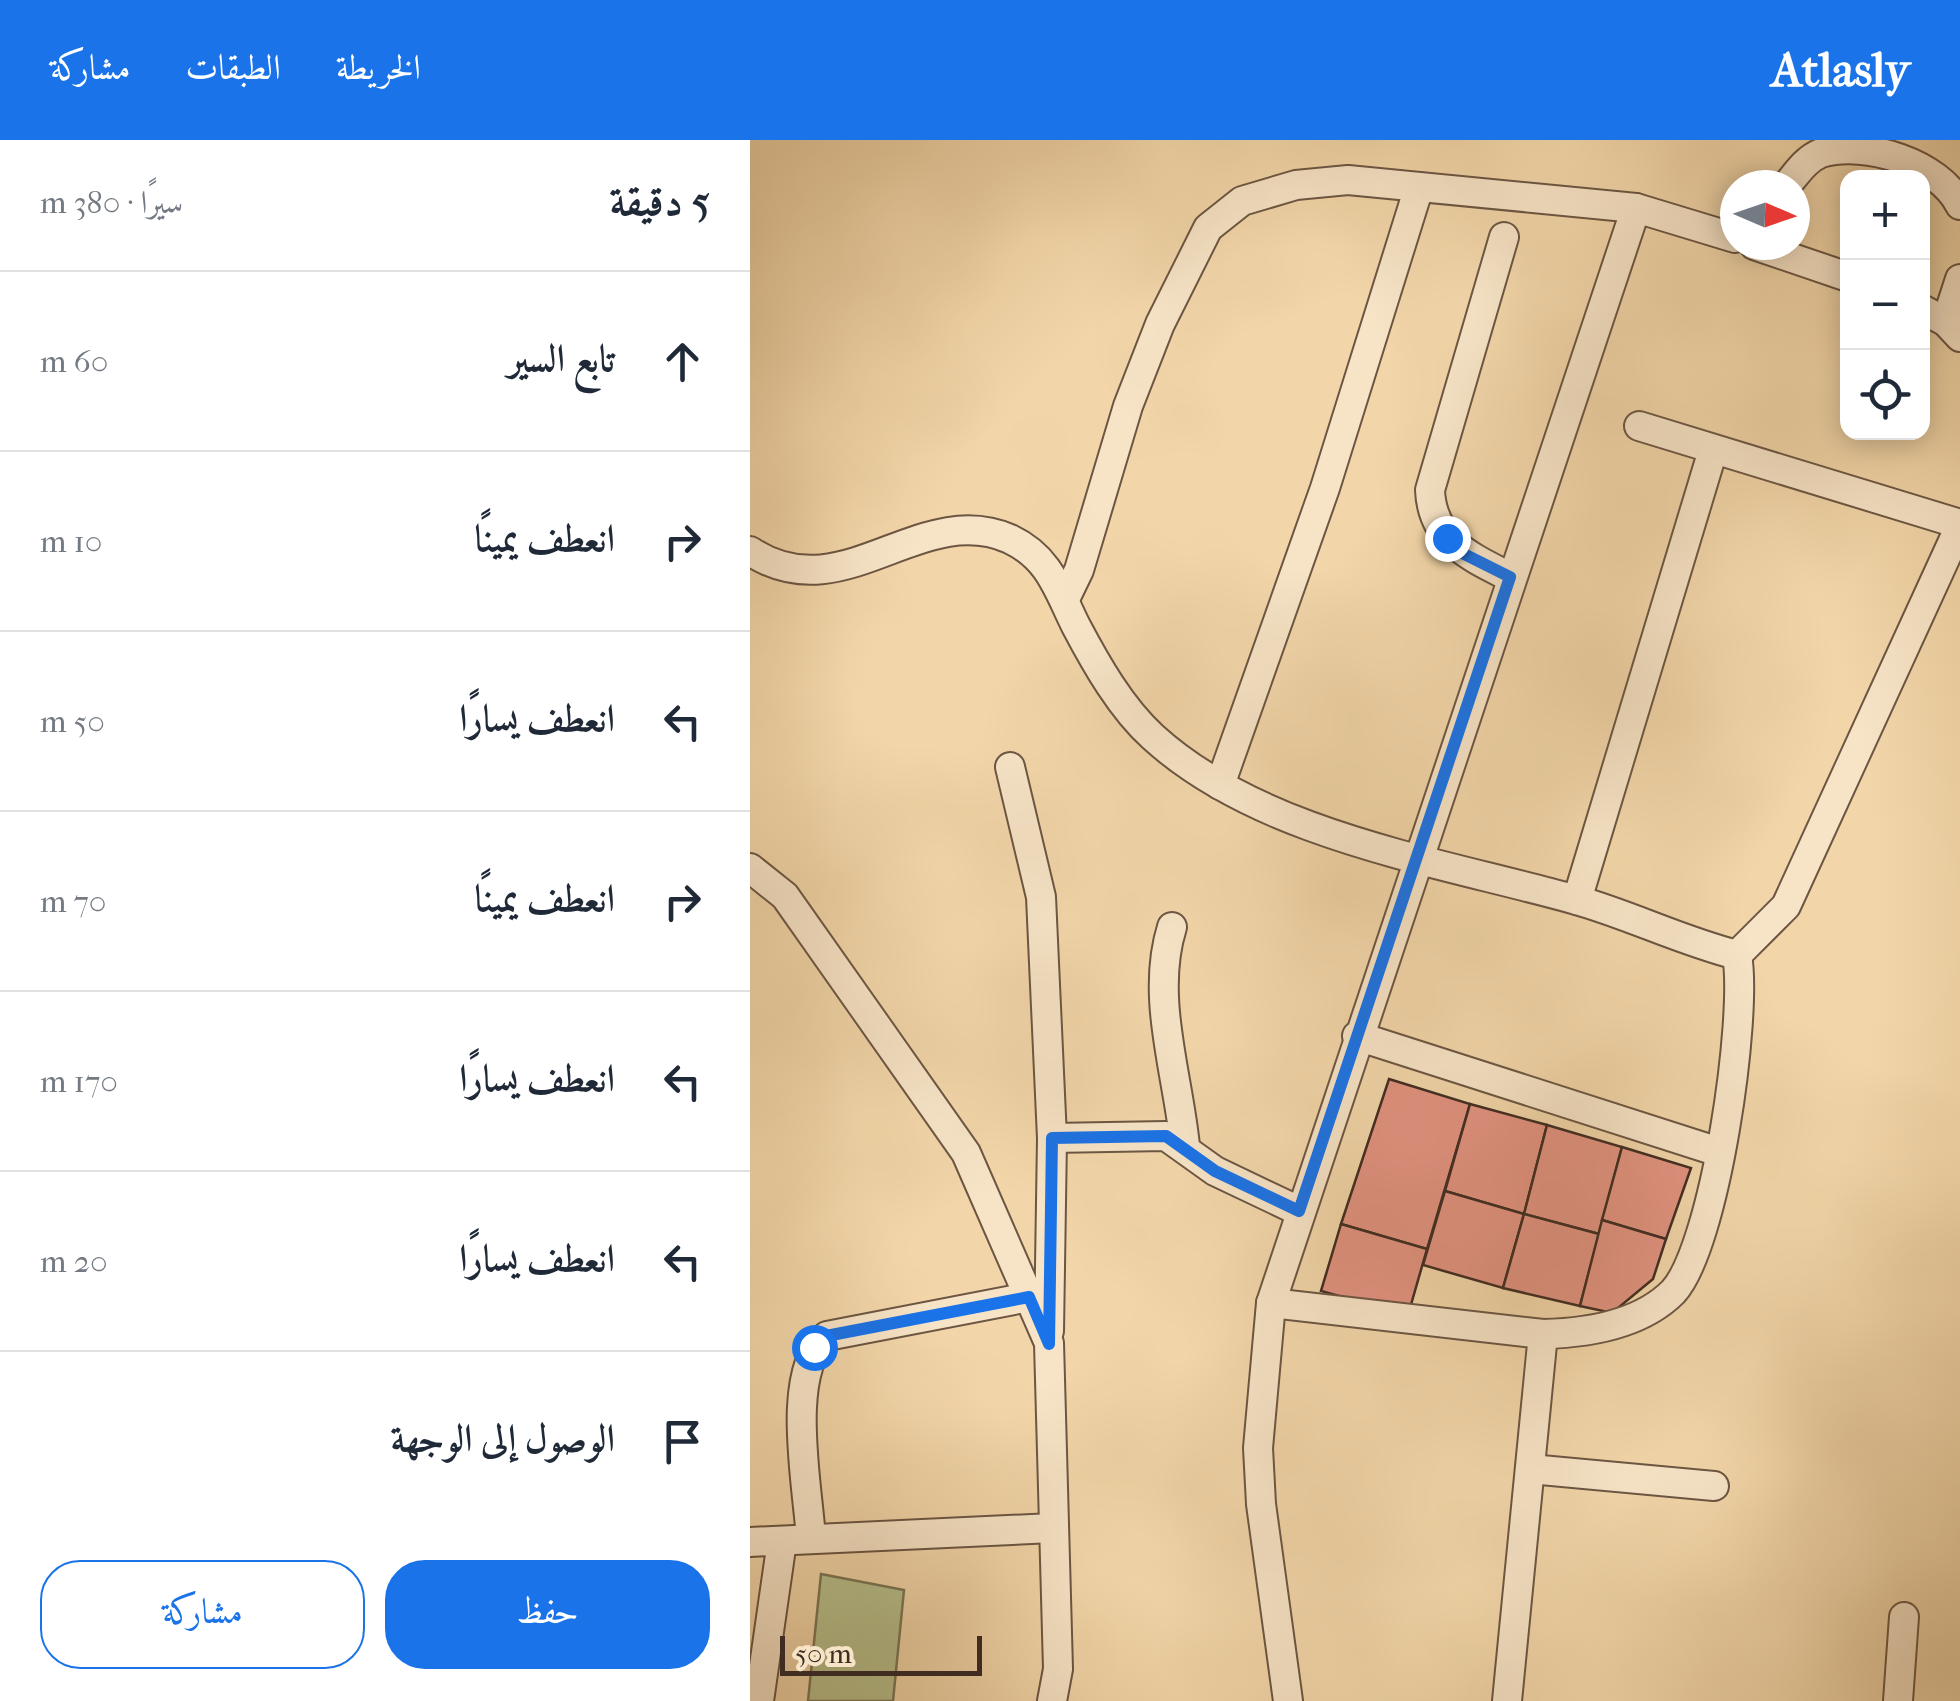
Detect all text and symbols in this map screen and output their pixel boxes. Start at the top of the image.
text: Atlasly [1771,42,1910,98]
text: مشاركة [50,47,131,88]
text: الطبقات [186,47,281,88]
text: الخريطة [336,47,421,88]
north arrow [1720,170,1810,260]
map controls [1840,170,1930,440]
button: + [1840,170,1930,260]
text: 5 دقيقة [610,177,710,226]
text: سيرًا · 380 m [40,184,183,221]
button: − [1840,260,1930,350]
icon: ahead [655,334,710,389]
text: تابع السير [508,336,615,381]
text: 60 m [40,343,108,380]
button: locate [1840,350,1930,440]
icon: right [655,514,710,569]
text: انعطف يمينًا [474,516,615,561]
route end [1425,516,1471,562]
text: 10 m [40,523,102,560]
icon: left [655,694,710,749]
text: انعطف يسارًا [459,696,615,741]
text: 50 m [40,703,105,740]
icon: right [655,874,710,929]
text: انعطف يمينًا [474,876,615,921]
text: 70 m [40,883,106,920]
icon: left [655,1054,710,1109]
text: انعطف يسارًا [459,1056,615,1101]
text: 170 m [40,1063,118,1100]
icon: left [655,1234,710,1289]
text: انعطف يسارًا [459,1236,615,1281]
text: 20 m [40,1243,108,1280]
route start [792,1325,838,1371]
icon: arrive [655,1414,710,1469]
text: الوصول إلى الوجهة [391,1416,615,1461]
button: مشاركة [40,1560,365,1669]
button: حفظ [385,1560,710,1669]
scale bar [780,1631,982,1676]
text: 50 m [795,1637,852,1670]

